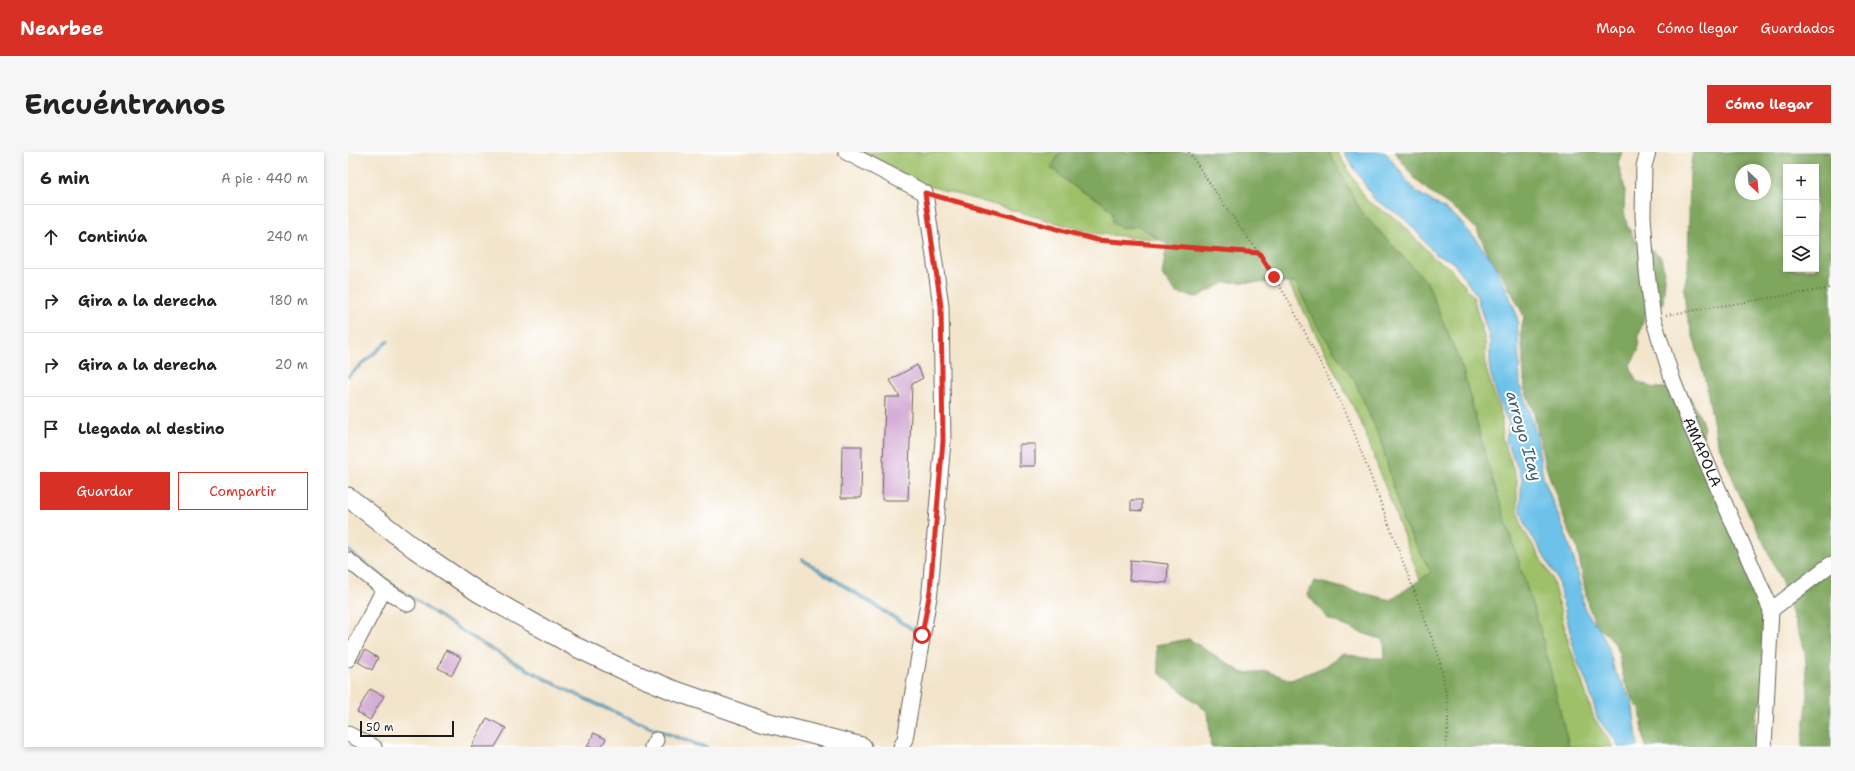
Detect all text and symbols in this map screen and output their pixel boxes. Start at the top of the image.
text: Nearbee [20,16,104,41]
text: Mapa [1596,19,1635,37]
text: Cómo llegar [1657,19,1738,37]
text: Guardados [1760,19,1835,37]
text: Encuéntranos [24,85,226,123]
button: Cómo llegar [1707,85,1831,123]
north arrow [1735,164,1771,200]
map controls [1783,164,1819,272]
button: + [1783,164,1819,200]
text: 6 min [40,167,90,189]
text: A pie · 440 m [221,170,308,187]
button: − [1783,200,1819,236]
icon: ahead [40,226,62,248]
text: Continúa [78,227,147,247]
text: 240 m [266,228,308,245]
button: layers [1783,236,1819,272]
route end [1265,268,1283,286]
icon: right [40,290,62,312]
text: Gira a la derecha [78,291,217,311]
text: 180 m [269,292,308,309]
icon: right [40,354,62,376]
text: Gira a la derecha [78,355,217,375]
text: 20 m [275,356,308,373]
water label: arroyo Itay [1501,389,1547,483]
street label: AMAPOLA [1678,414,1726,490]
icon: arrive [40,418,62,440]
text: Llegada al destino [78,419,225,439]
button: Guardar [40,472,170,510]
button: Compartir [178,472,308,510]
route start [913,626,931,644]
scale bar [360,719,454,738]
text: 50 m [366,720,394,735]

